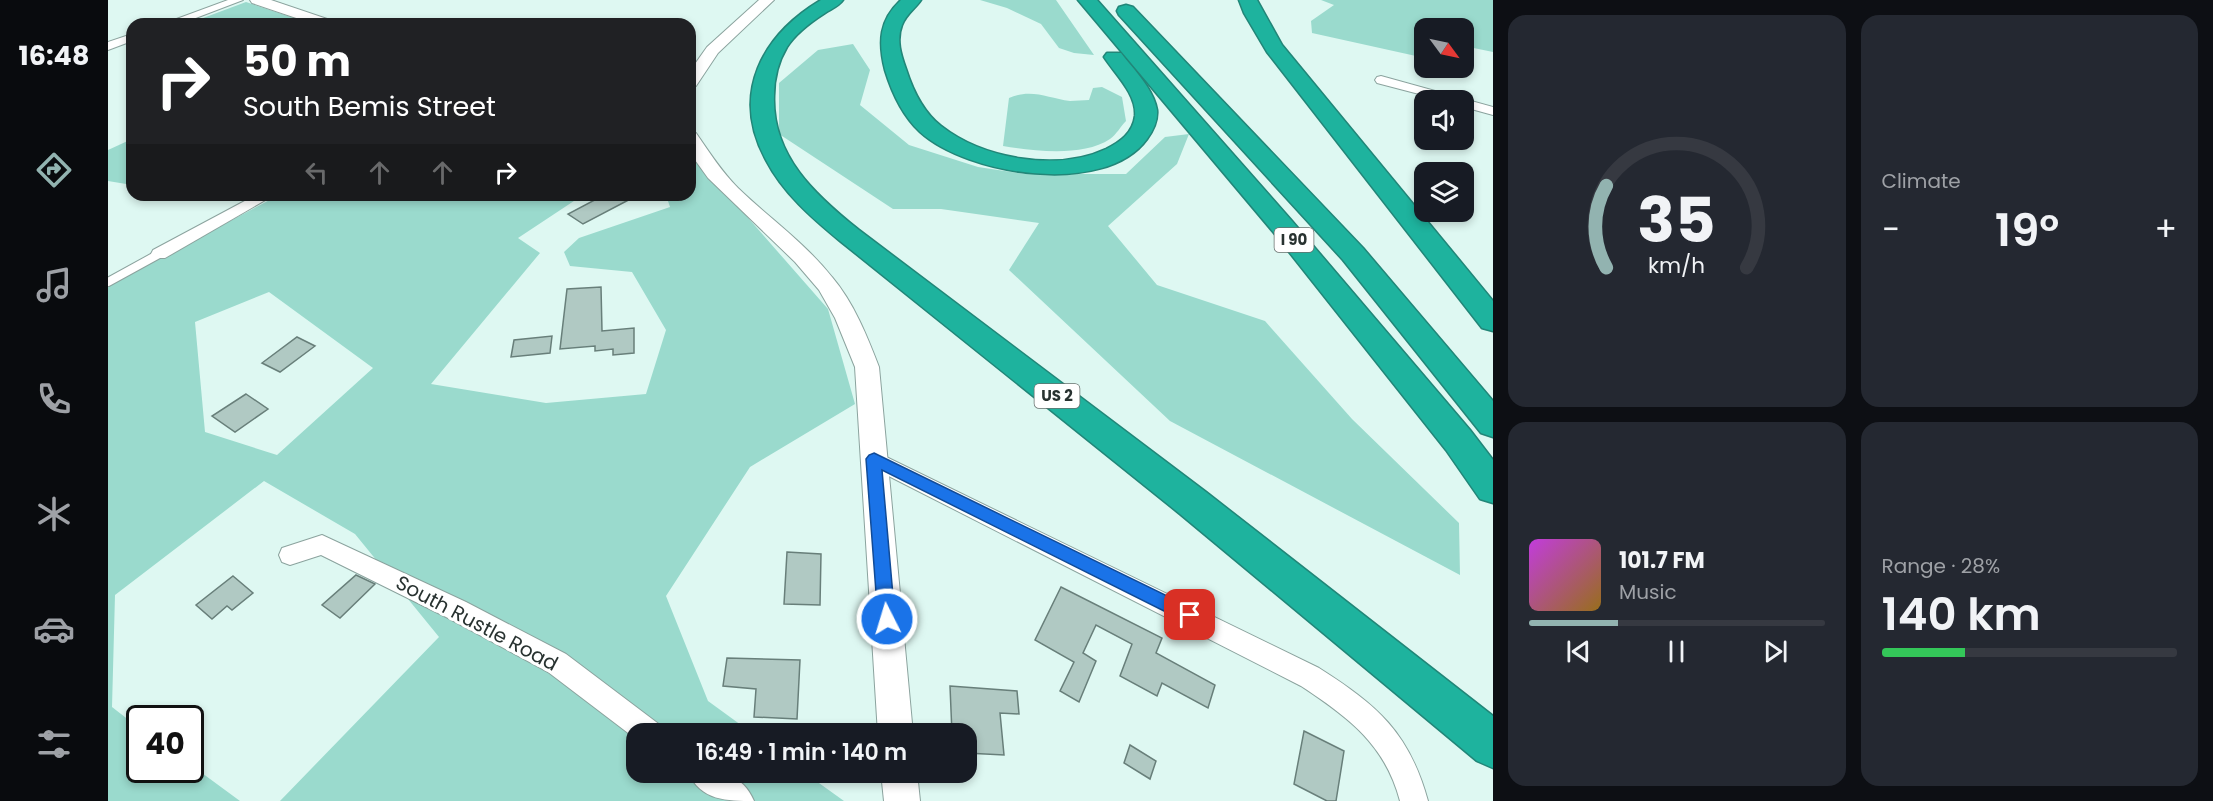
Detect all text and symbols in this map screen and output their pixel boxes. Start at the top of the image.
north arrow [1414,18,1474,78]
map controls [1414,18,1474,222]
text: 50 m [243,32,351,91]
text: 16:48 [19,37,89,74]
icon: right [144,42,222,120]
text: South Bemis Street [243,88,496,125]
button: sound [1414,90,1474,150]
icon: directions [33,149,75,191]
icon: left [300,156,333,189]
icon: ahead [363,156,396,189]
icon: ahead [426,156,459,189]
icon: right [489,156,522,189]
button: layers [1414,162,1474,222]
text: Climate [1882,167,1961,195]
text: 35 [1638,176,1716,264]
text: 19° [1995,199,2059,262]
text: − [1882,206,1900,253]
text: + [2154,206,2177,253]
road number: I 90 [1274,228,1314,252]
text: km/h [1648,250,1705,281]
icon: music [33,264,75,306]
icon: phone [33,378,75,420]
road number: US 2 [1034,384,1080,408]
icon: climate [33,493,75,535]
text: 101.7 FM [1619,545,1705,576]
text: Range · 28% [1882,552,2000,580]
street label: South Rustle Road [391,568,563,678]
text: Music [1619,578,1677,606]
text: 140 km [1882,583,2041,646]
position arrow [855,587,919,651]
pin [1164,589,1215,640]
icon: arrive [1173,598,1206,631]
icon: car [33,608,75,650]
icon: previous [1562,635,1595,668]
icon: pause [1660,635,1693,668]
icon: next [1759,635,1792,668]
speed limit sign: 40 [126,705,204,783]
icon: filters [33,723,75,765]
text: 16:49 · 1 min · 140 m [696,737,907,768]

